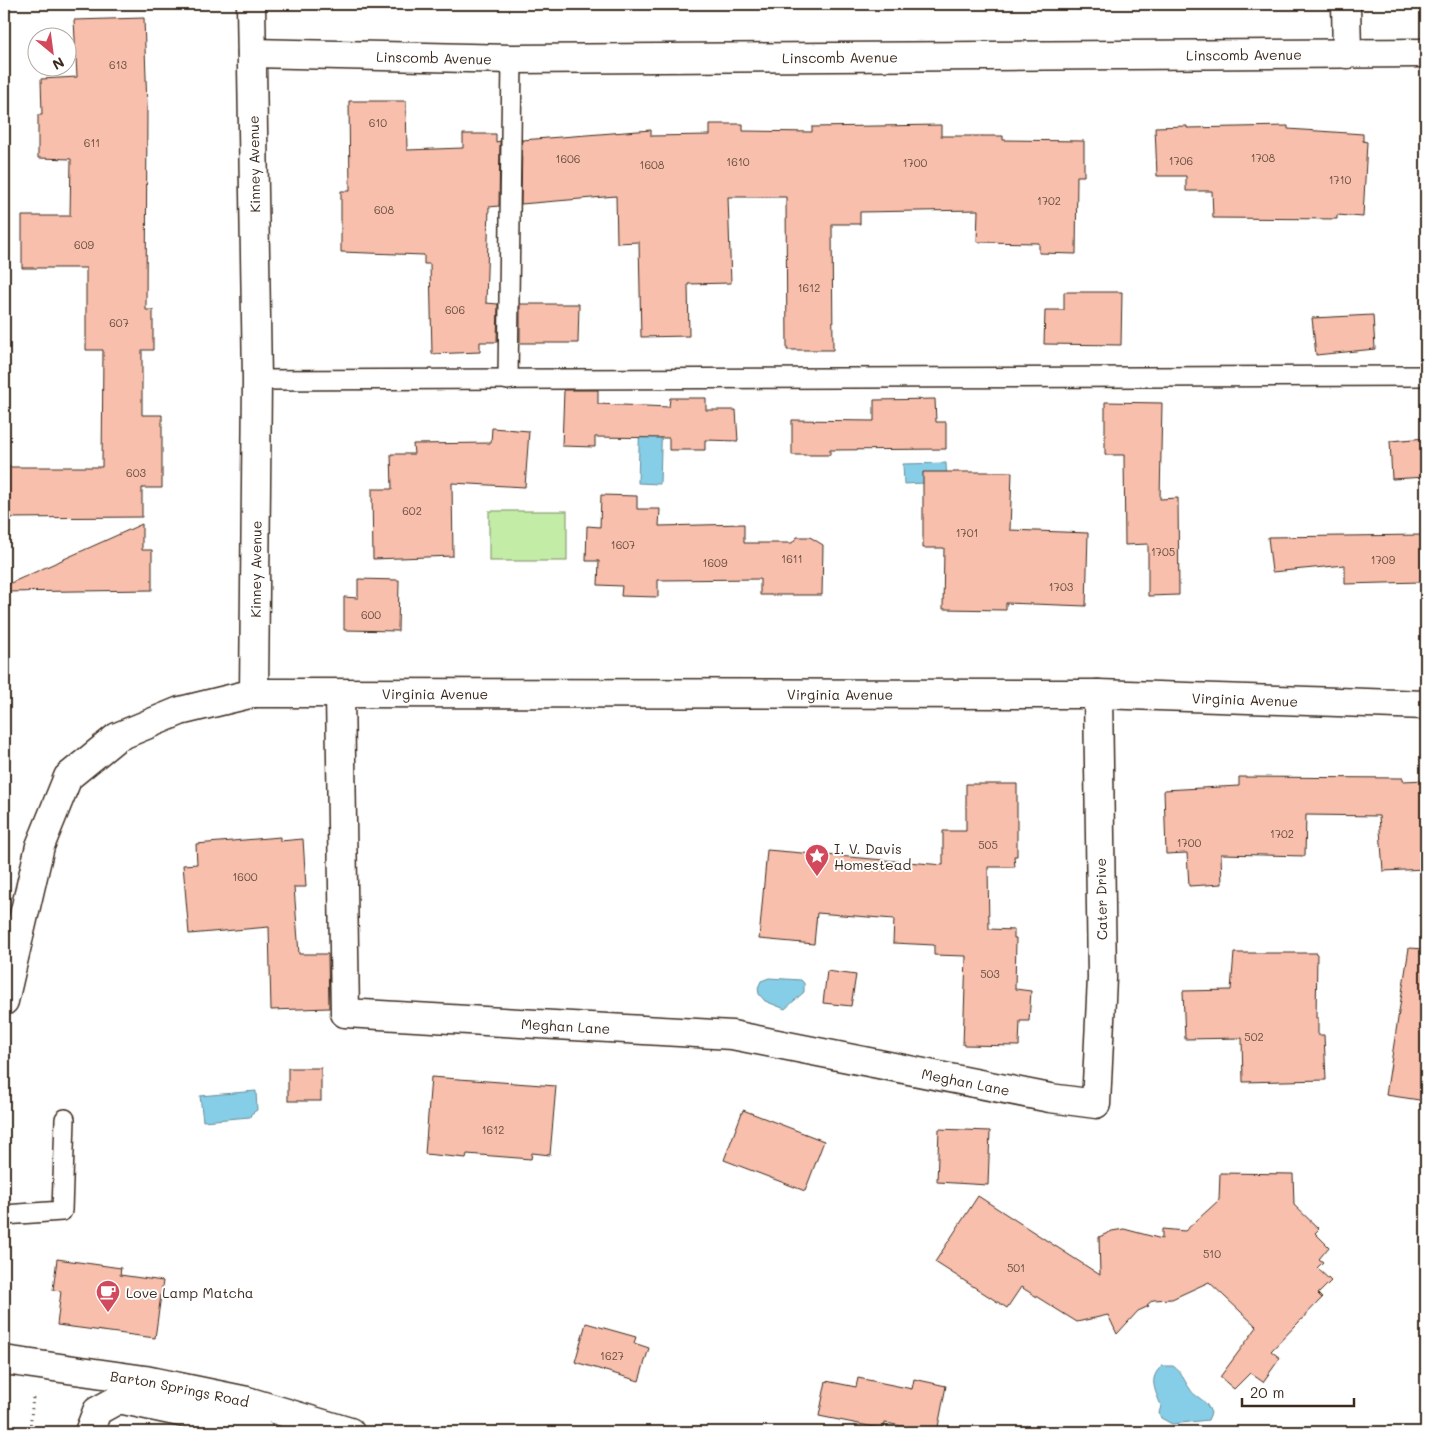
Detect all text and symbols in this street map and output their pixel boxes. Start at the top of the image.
north arrow [28,28,78,78]
street label: Linscomb Avenue [1186,44,1302,64]
street label: Linscomb Avenue [376,46,492,68]
street label: Linscomb Avenue [782,47,898,67]
text: N [49,53,68,75]
house number: 613 [109,57,128,72]
street label: Kinney Avenue [244,115,264,213]
house number: 610 [369,115,387,130]
house number: 611 [84,135,100,150]
house number: 1708 [1251,150,1276,165]
house number: 1606 [556,151,581,166]
house number: 1706 [1169,153,1193,168]
house number: 1610 [726,154,750,169]
house number: 1700 [903,155,928,170]
house number: 1608 [639,157,665,172]
house number: 1710 [1329,172,1352,187]
house number: 1702 [1037,193,1061,208]
house number: 608 [374,202,394,217]
house number: 609 [74,237,94,252]
house number: 1612 [798,280,820,295]
house number: 606 [445,302,465,317]
house number: 607 [109,315,129,330]
house number: 603 [126,465,146,480]
house number: 602 [402,503,422,518]
street label: Kinney Avenue [245,520,265,618]
house number: 1701 [956,525,978,540]
house number: 1607 [611,537,635,552]
house number: 1705 [1151,544,1175,559]
house number: 1611 [781,551,803,566]
house number: 1709 [1371,552,1396,567]
house number: 1609 [703,555,728,570]
house number: 1703 [1049,579,1074,594]
house number: 600 [361,607,381,622]
street label: Virginia Avenue [382,684,488,703]
street label: Virginia Avenue [787,684,893,703]
street label: Virginia Avenue [1191,688,1298,710]
house number: 1702 [1270,826,1294,841]
house number: 1700 [1177,835,1202,850]
house number: 505 [978,837,998,852]
place label: I. V. Davis Homestead [834,839,911,874]
place icon: I. V. Davis Homestead [804,843,830,877]
street label: Cater Drive [1091,858,1111,940]
house number: 1600 [232,869,258,884]
house number: 503 [980,966,1000,981]
street label: Meghan Lane [520,1014,611,1038]
house number: 502 [1244,1029,1264,1044]
street label: Meghan Lane [920,1063,1011,1099]
house number: 1612 [482,1122,504,1137]
house number: 510 [1203,1246,1221,1261]
house number: 501 [1007,1260,1025,1275]
cafe icon: Love Lamp Matcha [95,1279,121,1313]
place label: Love Lamp Matcha [126,1283,253,1302]
house number: 1627 [600,1348,624,1363]
street label: Barton Springs Road [109,1366,251,1411]
scale bar [1242,1376,1355,1408]
text: 20 m [1250,1382,1284,1402]

